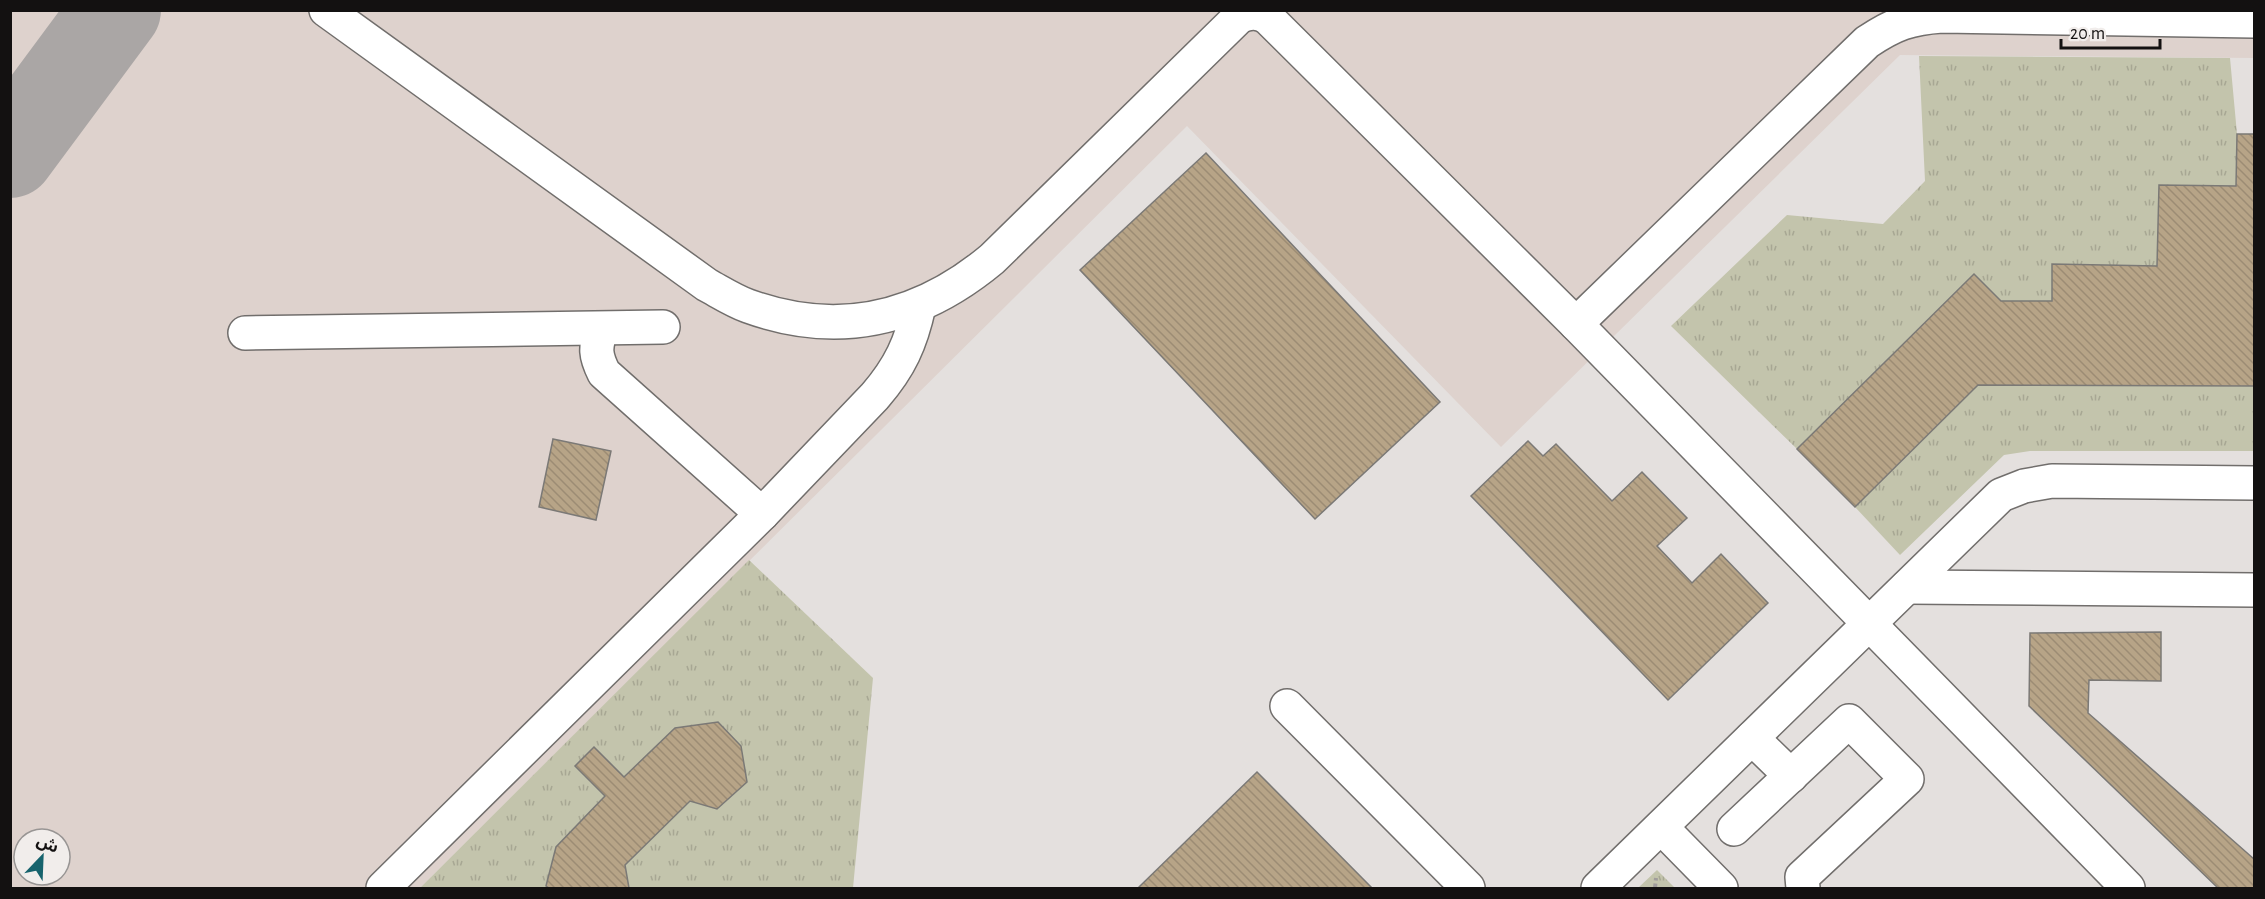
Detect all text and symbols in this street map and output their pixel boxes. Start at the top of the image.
scale bar [2061,12,2160,50]
text: 20 m [2070,25,2105,43]
north arrow [12,827,72,887]
text: ش [34,832,61,857]

